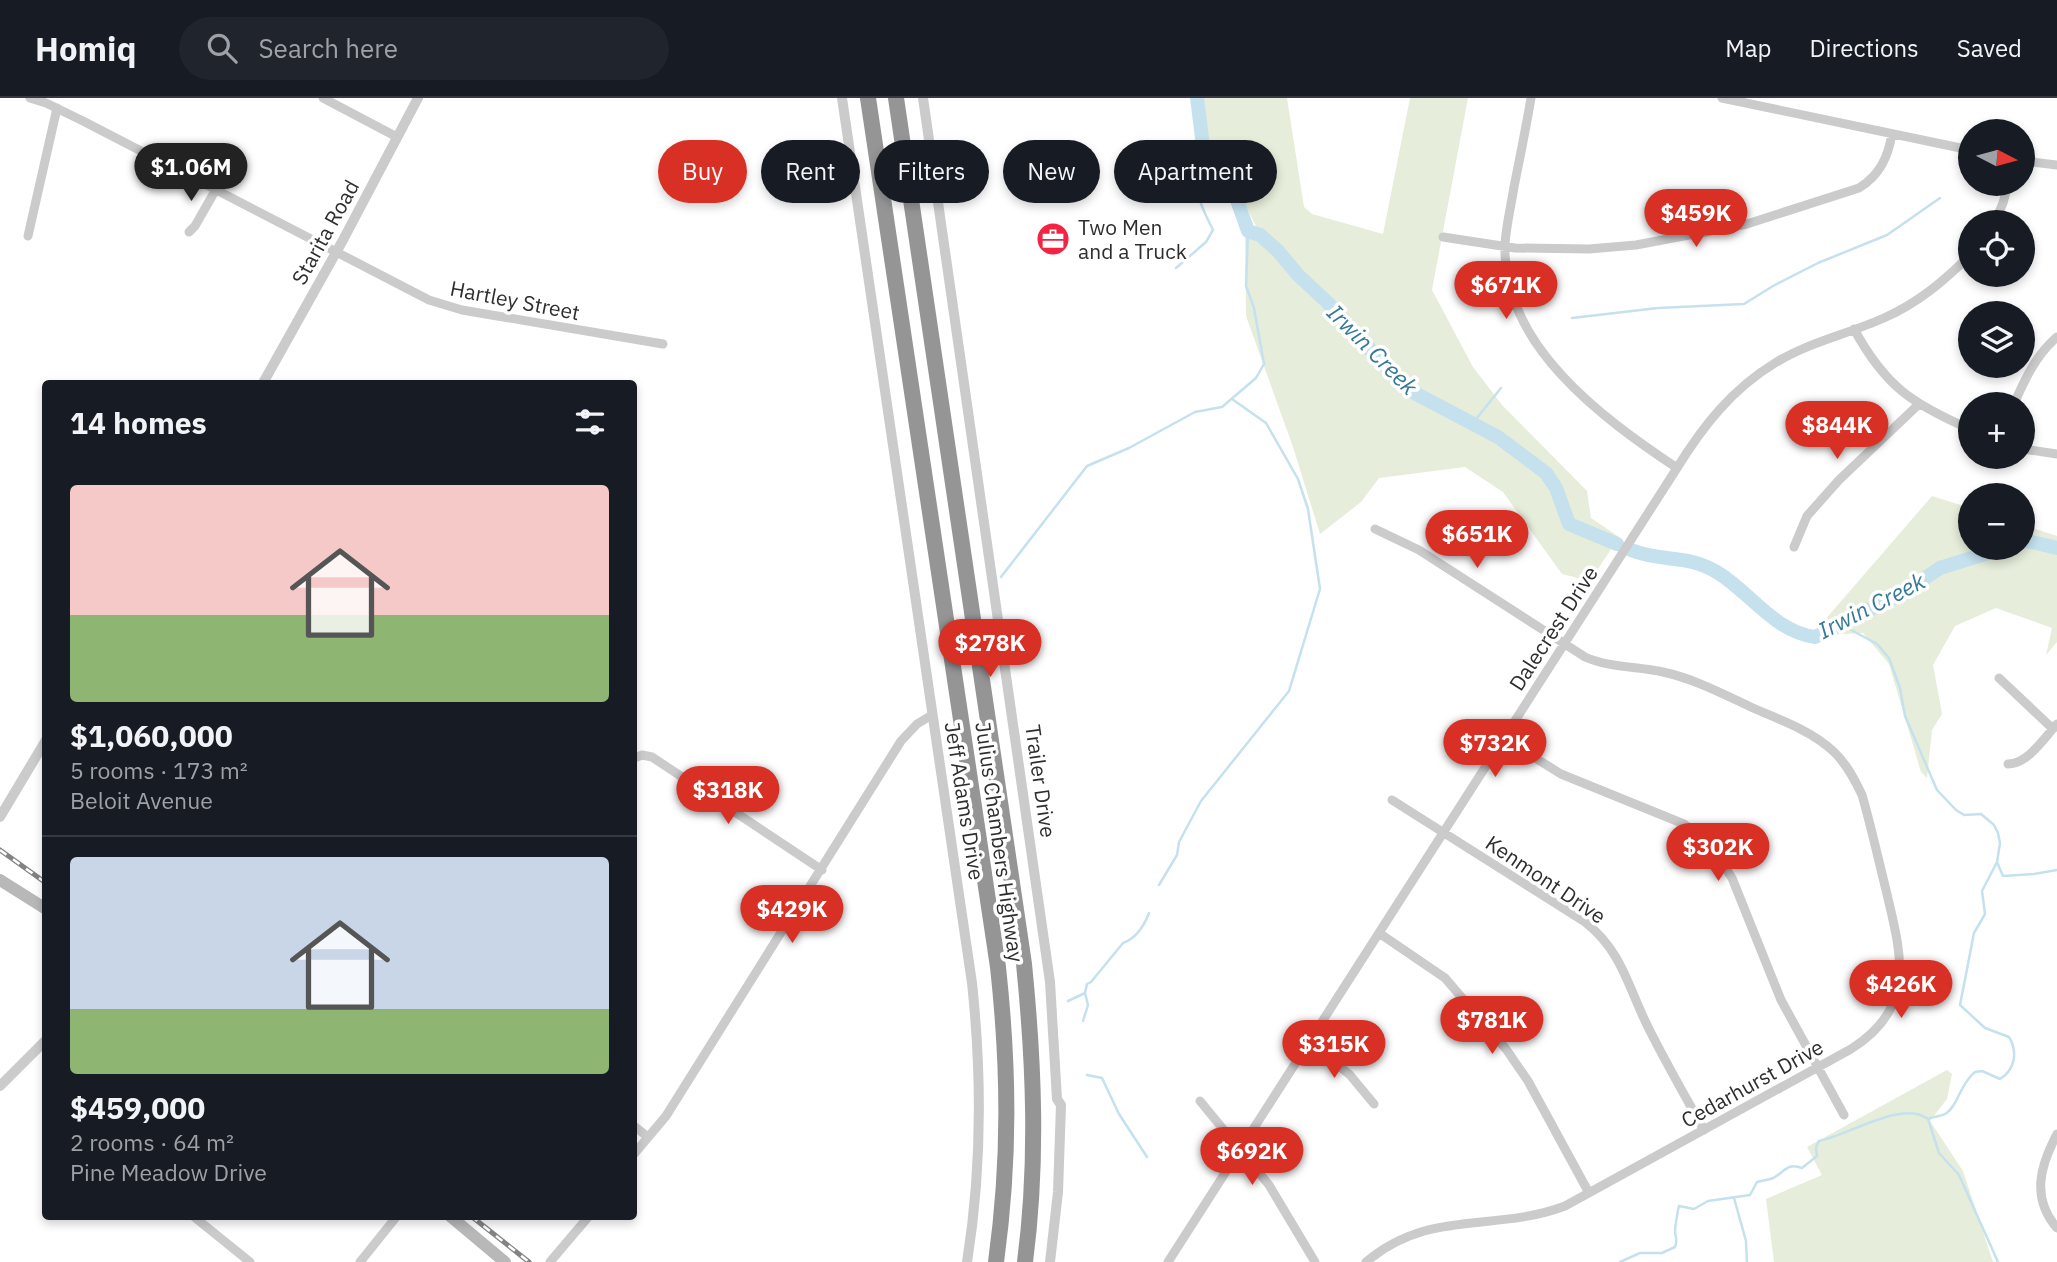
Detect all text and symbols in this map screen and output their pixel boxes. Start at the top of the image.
search box [179,17,669,80]
text: Homiq [35,27,137,70]
icon: search [203,29,241,67]
text: Search here [259,31,398,65]
text: Map [1725,32,1771,64]
text: Directions [1809,32,1919,64]
text: Saved [1957,32,2022,64]
north arrow [1958,119,2035,196]
map controls [1958,119,2035,560]
chip: Buy [658,140,747,203]
chip: Rent [761,140,860,203]
chip: Filters [874,140,989,203]
chip: New [1003,140,1100,203]
chip: Apartment [1114,140,1277,203]
pin: $1.06M [134,144,248,203]
text: $1.06M [150,151,232,181]
street label: Starita Road [285,175,365,289]
pin: $459K [1647,190,1745,249]
text: $459K [1660,197,1732,227]
button: locate [1958,210,2035,287]
place label: Two Men and a Truck [1078,213,1187,265]
office icon: Two Men and a Truck [1034,220,1072,258]
pin: $671K [1457,262,1555,321]
text: $671K [1470,269,1542,299]
street label: Hartley Street [448,274,582,326]
water label: Irwin Creek [1321,297,1426,402]
button: layers [1958,301,2035,378]
button: + [1958,392,2035,469]
pin: $844K [1788,402,1886,461]
text: 14 homes [70,403,207,442]
icon: filters [571,403,609,441]
text: $844K [1801,409,1873,439]
button: − [1958,483,2035,560]
pin: $651K [1428,510,1526,570]
text: $651K [1441,518,1513,548]
icon: home [277,530,403,656]
street label: Dalecrest Drive [1502,560,1604,696]
water label: Irwin Creek [1812,565,1931,645]
pin: $278K [941,620,1039,679]
text: $278K [954,627,1026,657]
text: $1,060,000 [70,716,233,755]
street label: Jeff Adams Drive [939,720,991,882]
street label: Julius Chambers Highway [969,720,1031,964]
pin: $732K [1446,720,1544,779]
street label: Trailer Drive [1019,723,1063,839]
text: $732K [1459,727,1531,757]
text: 5 rooms · 173 m² [70,755,248,785]
pin: $318K [679,766,777,826]
text: $318K [692,774,764,804]
text: Beloit Avenue [70,785,213,815]
pin: $302K [1669,824,1767,883]
street label: Kenmont Drive [1480,828,1612,930]
text: $302K [1682,831,1754,861]
pin: $429K [743,886,841,945]
text: $429K [756,893,828,923]
icon: home [277,902,403,1028]
pin: $426K [1852,960,1950,1020]
text: $426K [1865,968,1937,998]
pin: $781K [1443,996,1541,1056]
text: $781K [1456,1004,1528,1034]
pin: $315K [1285,1020,1383,1080]
text: $315K [1298,1028,1370,1058]
street label: Cedarhurst Drive [1676,1032,1828,1134]
text: $459,000 [70,1088,205,1127]
text: 2 rooms · 64 m² [70,1127,234,1157]
pin: $692K [1203,1128,1301,1187]
text: $692K [1216,1135,1288,1165]
text: Pine Meadow Drive [70,1157,267,1187]

